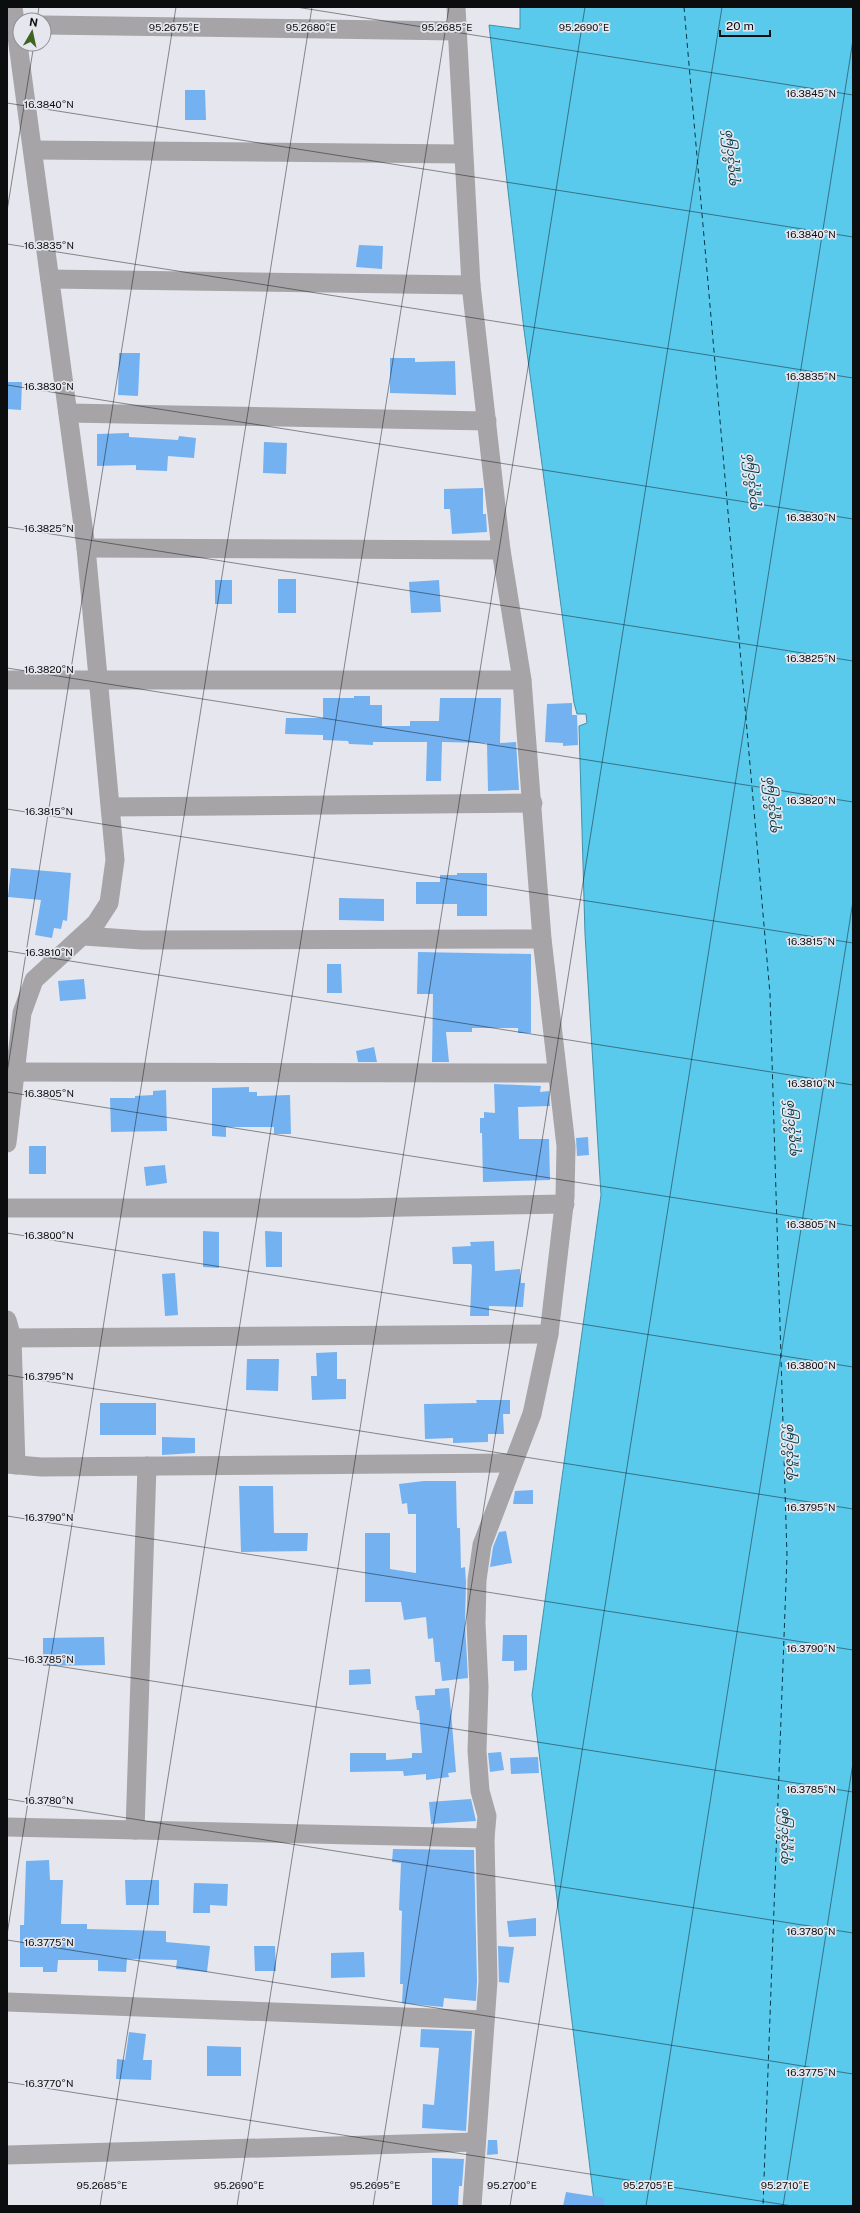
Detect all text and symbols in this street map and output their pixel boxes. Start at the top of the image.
north arrow [12,12,52,52]
scale bar [720,12,770,38]
text: N [28,16,39,29]
text: 20 m [726,19,754,33]
text: 95.2675°E [149,21,199,33]
text: 95.2680°E [286,21,336,33]
text: 95.2685°E [422,21,472,33]
text: 95.2690°E [559,21,609,33]
text: 16.3845°N [786,87,836,99]
text: 16.3840°N [24,98,74,110]
water label: ရာဇူဒိုင်မြစ် [719,129,742,188]
text: 16.3840°N [786,228,836,240]
text: 16.3835°N [24,239,74,251]
text: 16.3835°N [786,370,836,382]
text: 16.3830°N [24,380,74,392]
water label: ရာဇူဒိုင်မြစ် [740,453,763,512]
text: 16.3830°N [786,511,836,523]
text: 16.3825°N [24,522,74,534]
text: 16.3825°N [786,652,836,664]
text: 16.3820°N [24,663,74,675]
water label: ရာဇူဒိုင်မြစ် [760,776,783,835]
text: 16.3820°N [786,794,836,806]
text: 16.3815°N [25,805,73,817]
text: 16.3815°N [787,935,835,947]
text: 16.3810°N [25,946,73,958]
text: 16.3810°N [787,1077,835,1089]
text: 16.3805°N [24,1087,74,1099]
water label: ရာဇူဒိုင်မြစ် [780,1099,802,1158]
text: 16.3805°N [786,1218,836,1230]
text: 16.3800°N [24,1229,74,1241]
text: 16.3800°N [786,1359,836,1371]
text: 16.3795°N [24,1370,74,1382]
water label: ရာဇူဒိုင်မြစ် [780,1424,800,1481]
text: 16.3795°N [786,1501,836,1513]
text: 16.3790°N [25,1511,73,1523]
text: 16.3790°N [787,1642,835,1654]
text: 16.3785°N [24,1653,74,1665]
text: 16.3785°N [786,1783,836,1795]
text: 16.3780°N [24,1794,74,1806]
water label: ရာဇူဒိုင်မြစ် [775,1808,795,1865]
text: 16.3780°N [786,1925,836,1937]
text: 16.3775°N [24,1936,74,1948]
text: 16.3775°N [786,2066,836,2078]
text: 16.3770°N [25,2077,73,2089]
text: 95.2685°E [77,2179,127,2191]
text: 95.2690°E [214,2179,264,2191]
text: 95.2695°E [350,2179,400,2191]
text: 95.2700°E [487,2179,537,2191]
text: 95.2705°E [623,2179,673,2191]
text: 95.2710°E [761,2179,809,2191]

